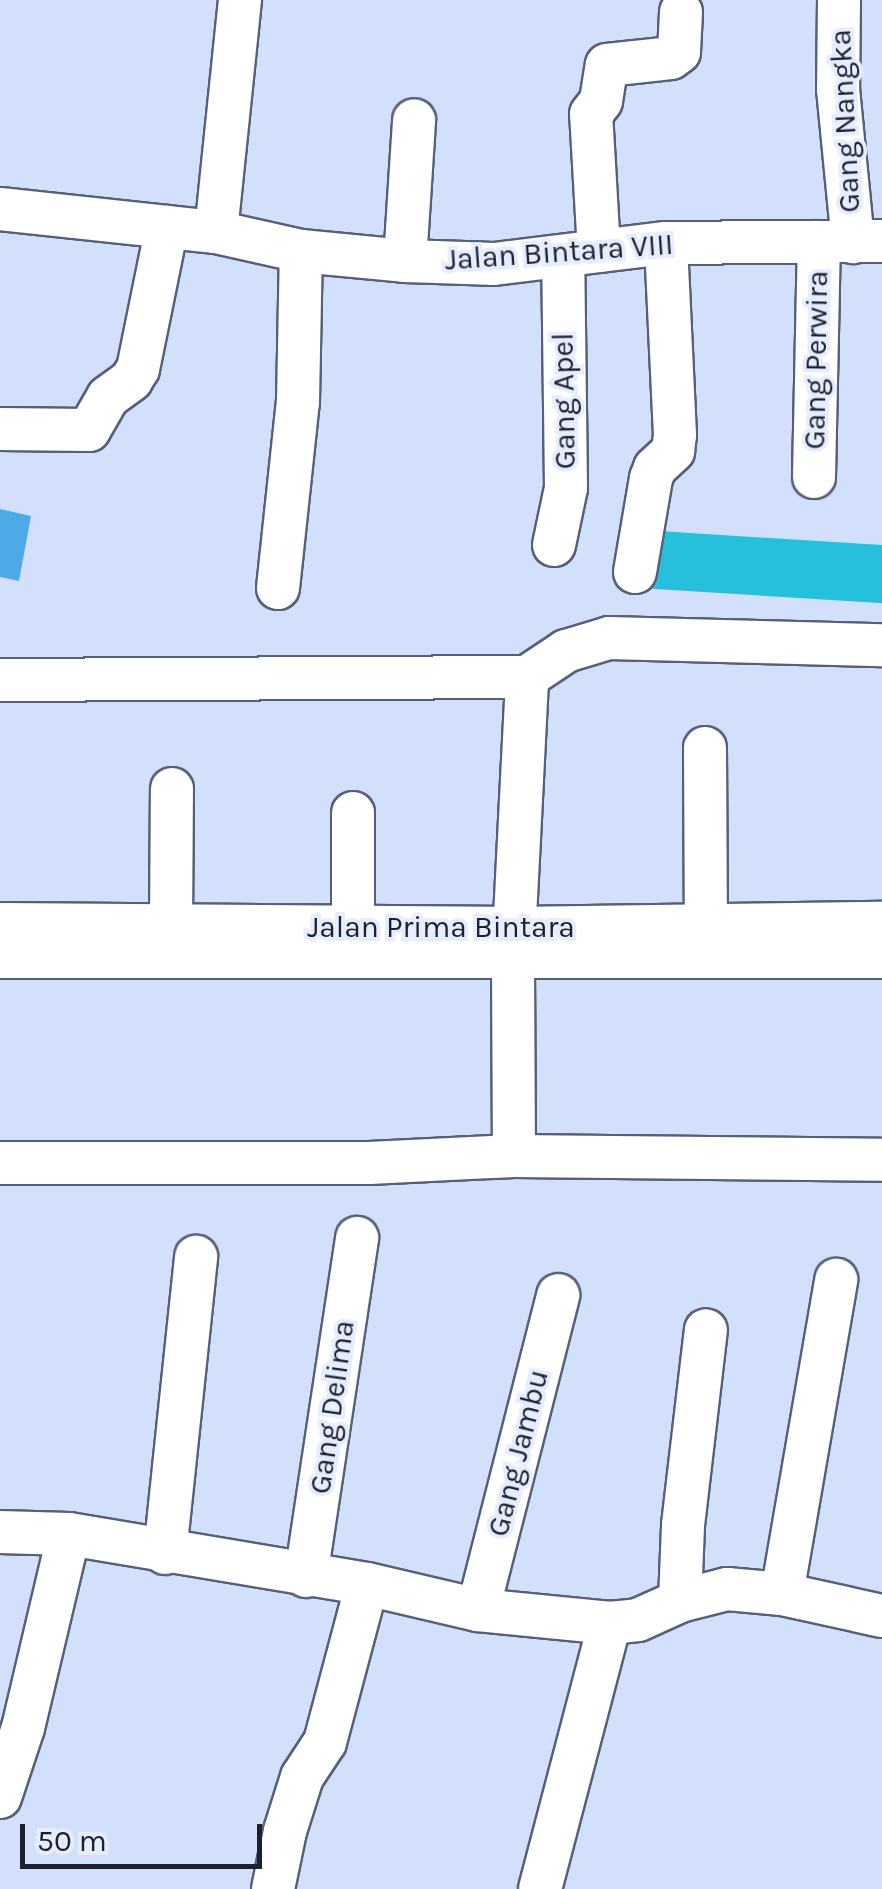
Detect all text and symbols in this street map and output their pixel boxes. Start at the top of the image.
street label: Gang Nangka [822,28,868,214]
street label: Jalan Bintara VIII [444,226,674,278]
street label: Gang Perwira [796,270,836,450]
street label: Gang Apel [545,332,583,470]
street label: Jalan Prima Bintara [307,909,575,945]
street label: Gang Delima [302,1318,362,1496]
street label: Gang Jambu [480,1366,556,1540]
scale bar [25,1804,268,1866]
text: 50 m [37,1823,107,1859]

